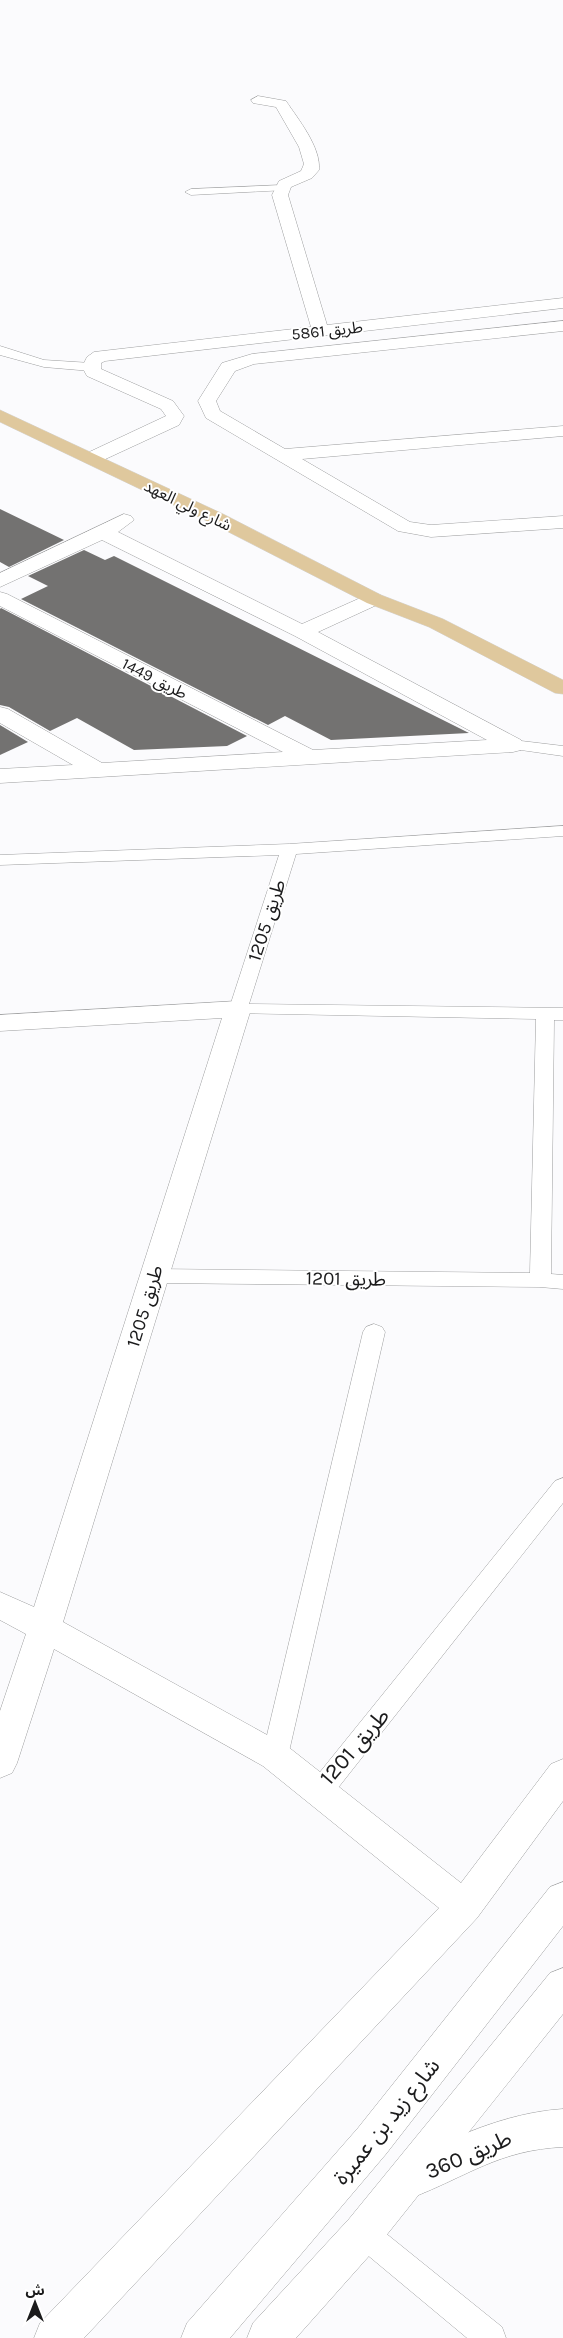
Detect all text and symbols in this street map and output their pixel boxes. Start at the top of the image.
street label: طريق 5861 [290,317,364,345]
street label: شارع ولي العهد [140,476,235,537]
street label: طريق 1449 [119,654,191,704]
street label: طريق 1205 [243,877,291,964]
street label: طريق 1205 [122,1262,168,1350]
street label: طريق 1201 [306,1267,386,1291]
street label: طريق 1201 [314,1703,395,1790]
street label: شارع زيد بن عميرة [328,2053,448,2192]
street label: طريق 360 [421,2125,515,2185]
north arrow [10,2278,60,2328]
text: ش [25,2282,45,2299]

